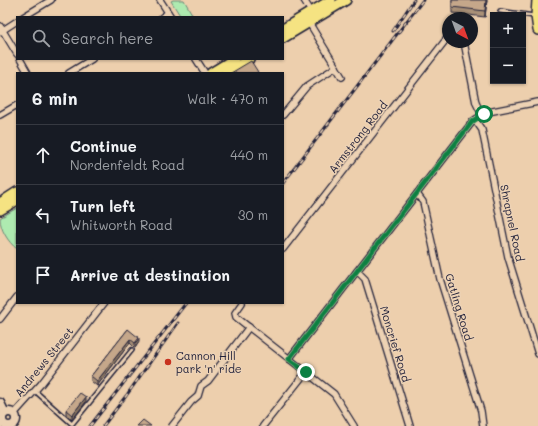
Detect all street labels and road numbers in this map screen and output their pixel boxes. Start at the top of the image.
street label: Armstrong Road [325,98,390,176]
street label: Shrapnel Road [497,183,528,263]
street label: Gatling Road [442,271,477,342]
street label: Moncrief Road [377,304,414,384]
street label: Andrews Street [11,324,76,400]

